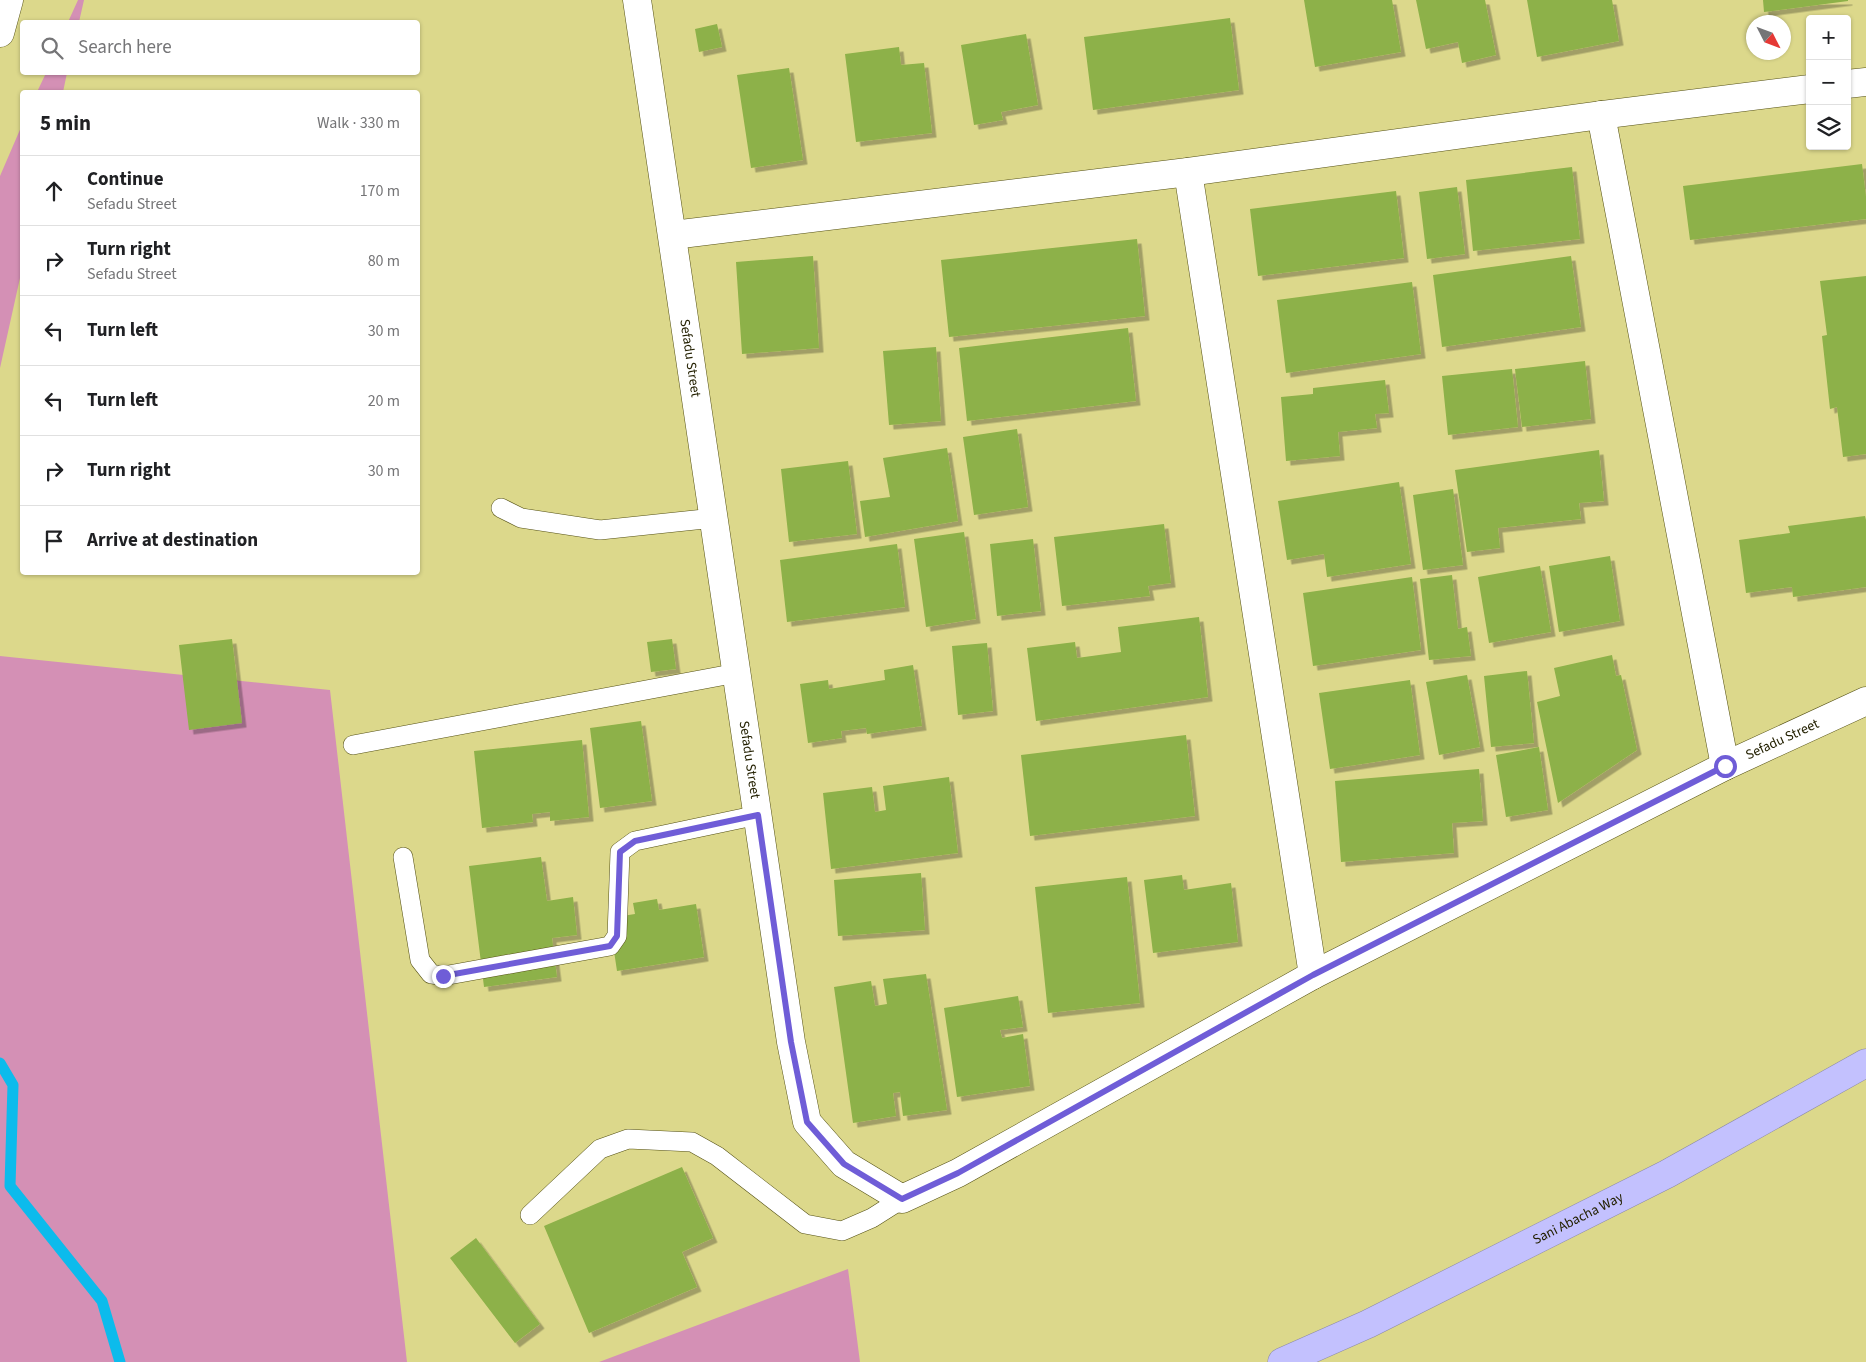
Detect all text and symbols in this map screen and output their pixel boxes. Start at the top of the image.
north arrow [1746,15,1791,60]
map controls [1806,15,1851,150]
button: + [1806,15,1851,60]
search box [20,20,420,75]
icon: search [38,34,66,62]
text: Search here [78,34,172,61]
button: − [1806,60,1851,105]
button: layers [1806,105,1851,150]
text: 5 min [40,108,91,138]
text: Walk · 330 m [317,112,400,134]
text: Continue [87,166,164,193]
icon: ahead [40,177,68,205]
text: 170 m [360,180,400,202]
text: Sefadu Street [87,193,177,215]
text: Turn right [87,236,171,263]
icon: right [40,247,68,275]
text: 80 m [368,250,400,272]
text: Sefadu Street [87,263,177,285]
icon: left [40,317,68,345]
text: Turn left [87,317,158,344]
street label: Sefadu Street [674,318,706,399]
text: 30 m [368,320,400,342]
icon: left [40,387,68,415]
text: Turn left [87,387,158,414]
text: 20 m [368,390,400,412]
icon: right [40,457,68,485]
text: Turn right [87,457,171,484]
text: 30 m [368,460,400,482]
icon: arrive [40,527,68,555]
text: Arrive at destination [87,527,258,554]
street label: Sefadu Street [1742,714,1822,765]
street label: Sefadu Street [734,719,765,800]
route start [1714,755,1737,778]
route end [432,965,455,988]
street label: Sani Abacha Way [1529,1187,1627,1250]

